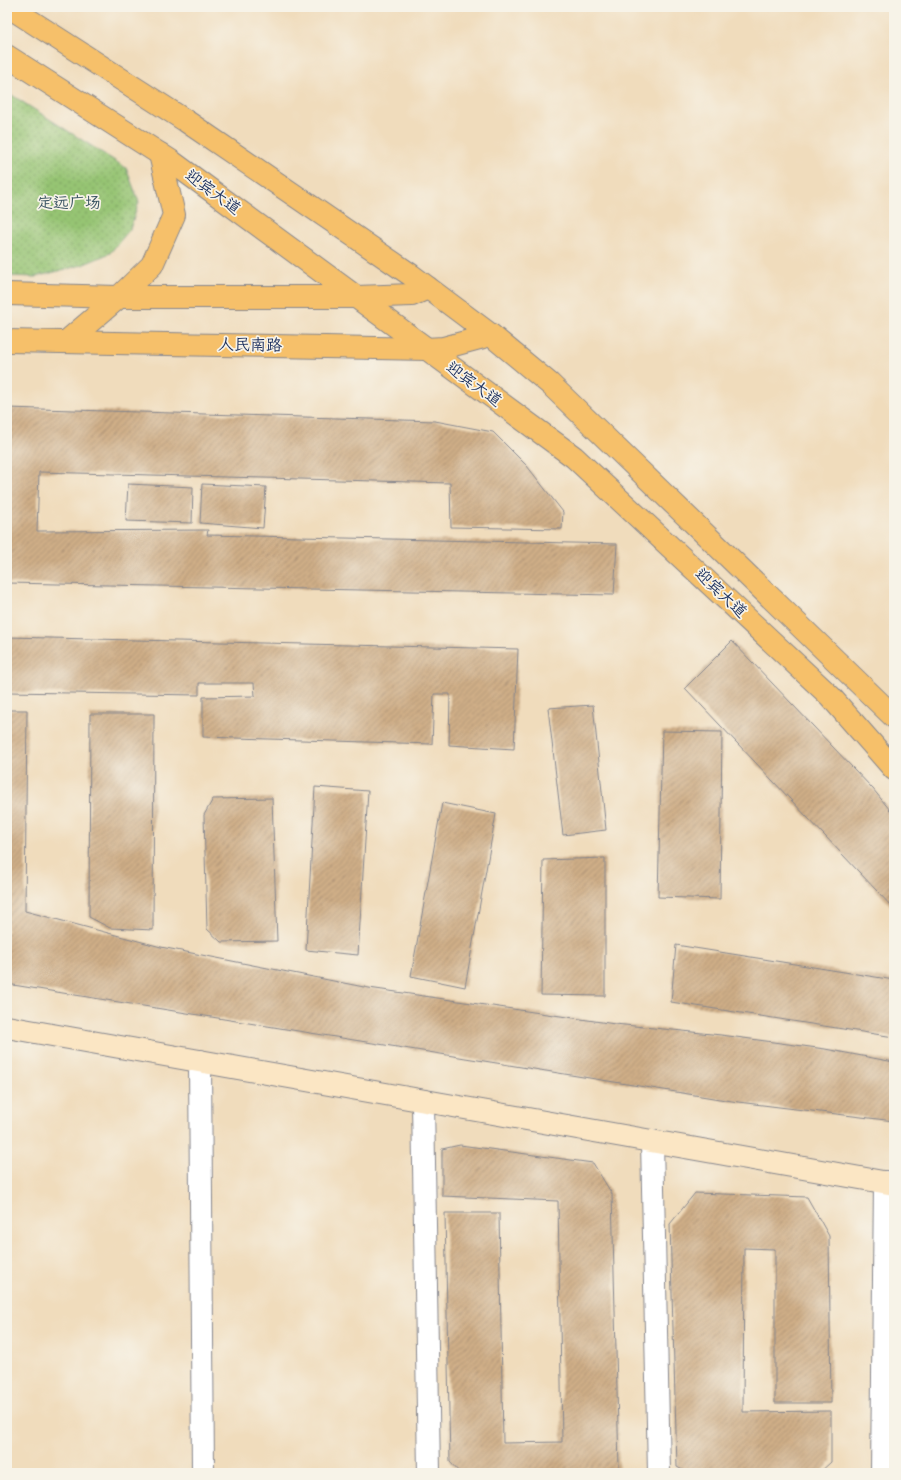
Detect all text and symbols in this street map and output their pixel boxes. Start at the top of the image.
street label: 迎宾大道 [181,165,245,219]
park label: 定远广场 [37,193,101,213]
street label: 人民南路 [218,334,282,356]
street label: 迎宾大道 [442,357,506,411]
street label: 迎宾大道 [691,564,751,622]

